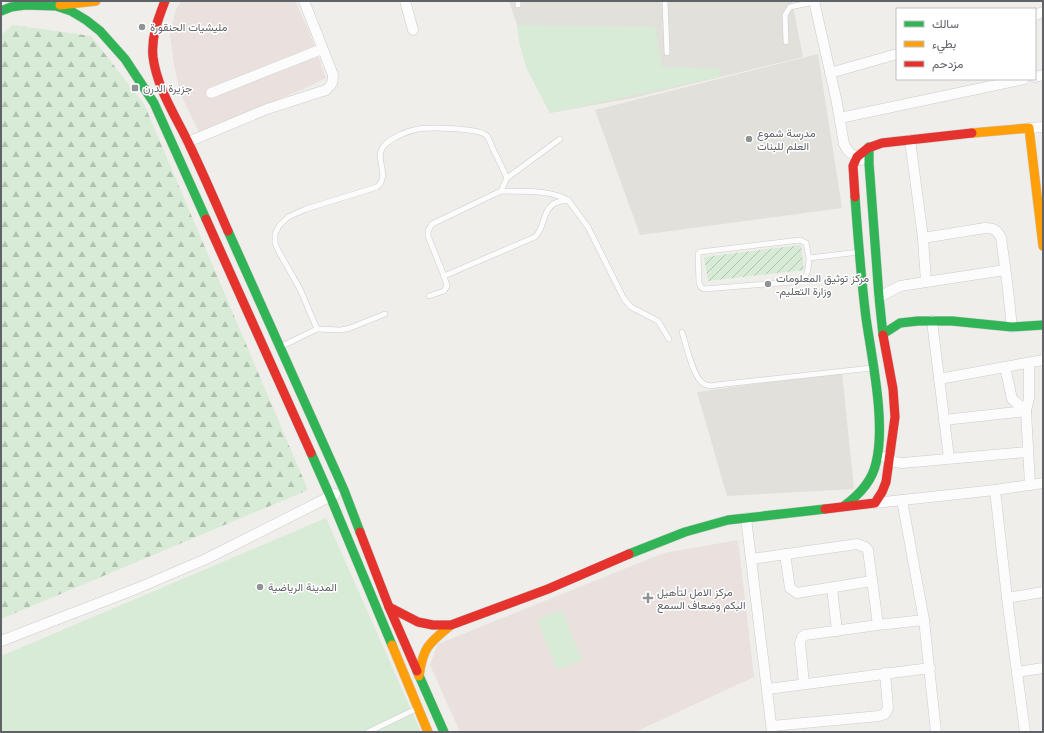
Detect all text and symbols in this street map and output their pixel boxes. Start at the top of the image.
legend [896,8,1036,80]
text: سالك [932,15,959,32]
place label: مليشيات الحنقورة [150,19,227,34]
marker: مليشيات الحنقورة [137,22,147,32]
text: بطيء [932,35,956,54]
text: مزدحم [932,55,963,72]
place label: جزيرة الدرن [143,80,192,95]
marker: جزيرة الدرن [130,83,140,93]
place label: مدرسة شموع العلم للبنات [757,125,816,154]
marker: مدرسة شموع العلم للبنات [744,134,754,144]
place label: مركز توثيق المعلومات -وزارة التعليم [776,270,869,299]
marker: مركز توثيق المعلومات -وزارة التعليم [763,279,773,289]
place label: المدينة الرياضية [268,579,337,594]
marker: المدينة الرياضية [255,582,265,592]
place label: مركز الامل لتأهيل البكم وضعاف السمع [657,584,746,613]
marker: مركز الامل لتأهيل البكم وضعاف السمع [642,592,654,604]

